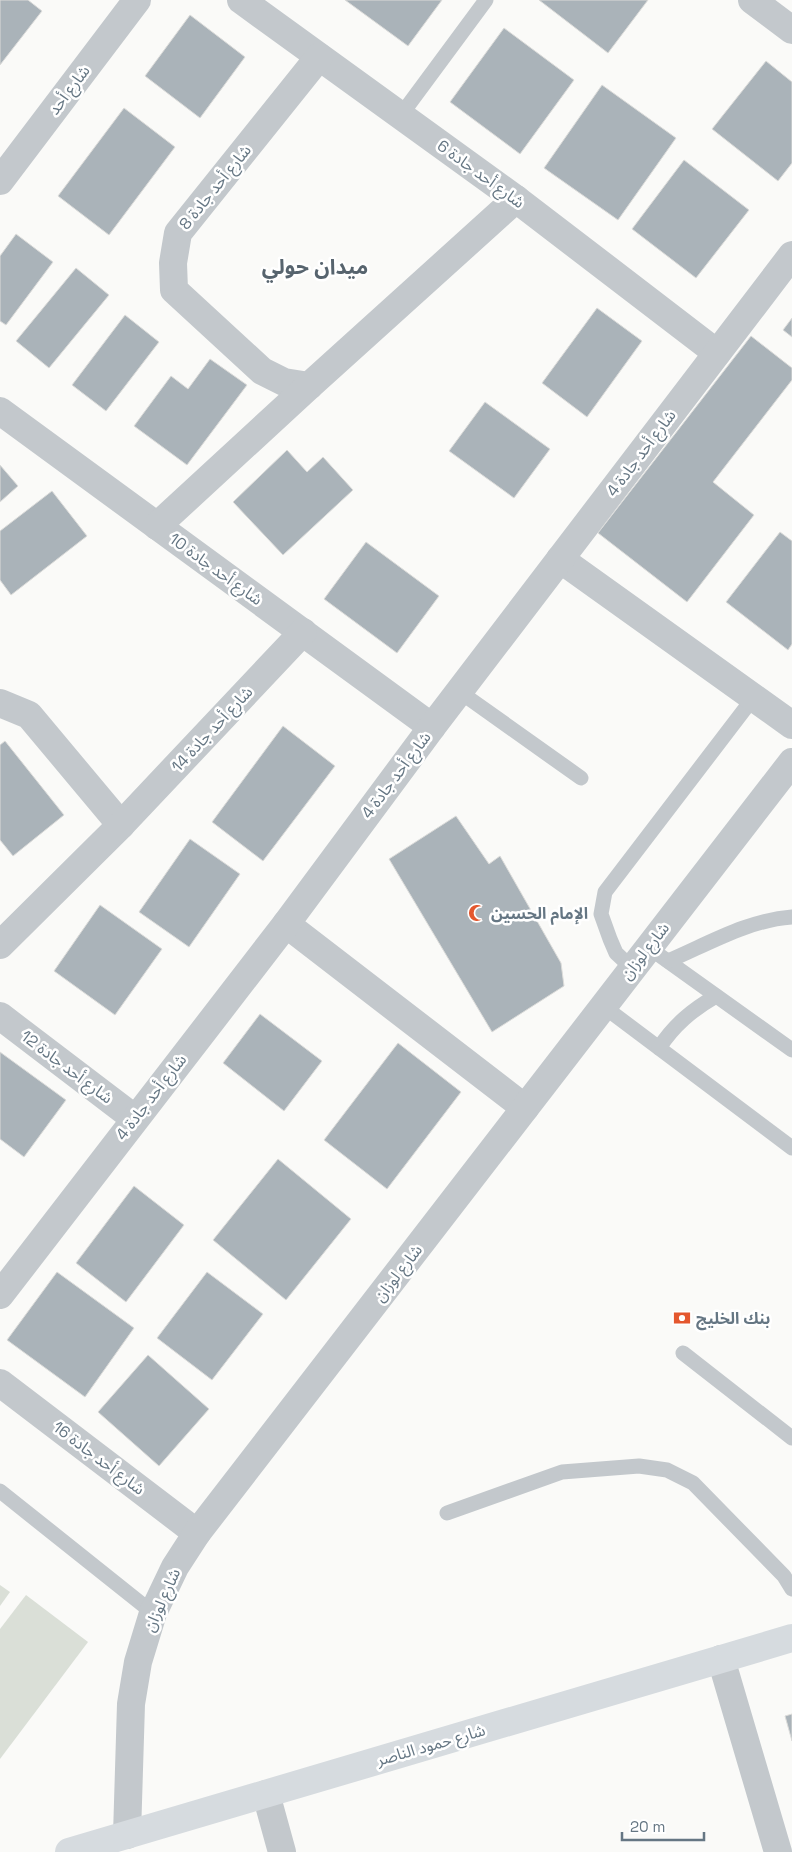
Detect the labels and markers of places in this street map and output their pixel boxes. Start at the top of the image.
mosque icon: الإمام الحسين [467,903,487,923]
place label: الإمام الحسين [491,903,588,925]
bank icon: بنك الخليج [672,1308,692,1328]
place label: بنك الخليج [696,1308,770,1331]

